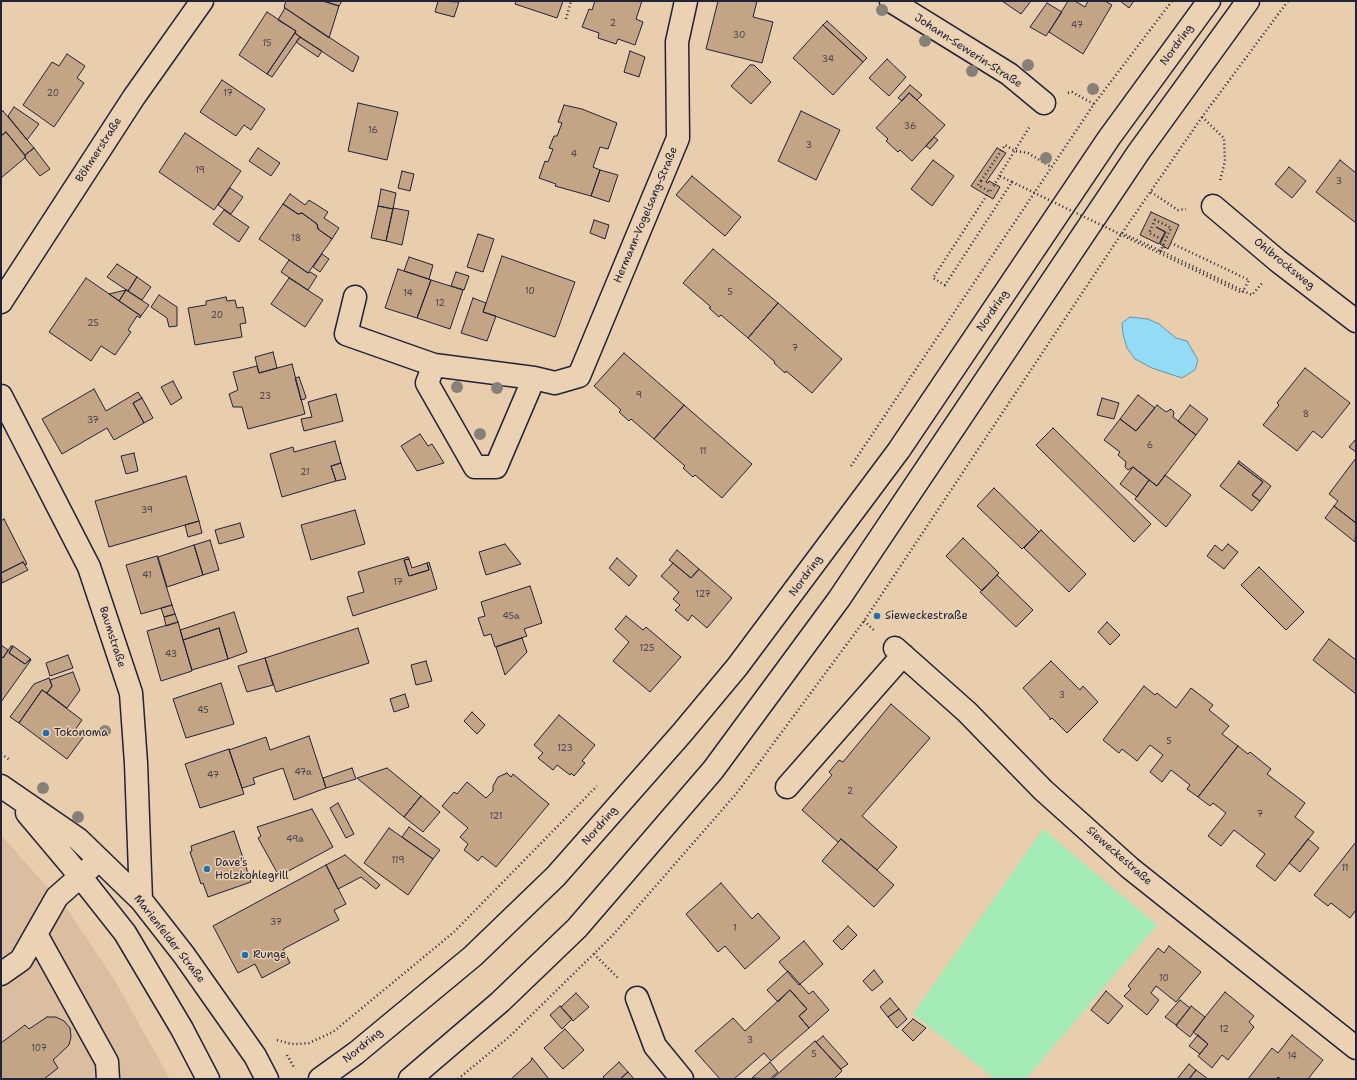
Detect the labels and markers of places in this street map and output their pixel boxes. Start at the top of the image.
place label: Sieweckestraße [885,609,968,623]
marker: Sieweckestraße [872,611,882,621]
place label: Tokonoma [54,726,108,740]
marker: Tokonoma [41,728,51,738]
place label: Dave's Holzkohlegrill [215,856,289,882]
marker: Dave's Holzkohlegrill [202,864,212,874]
place label: Runge [253,948,286,962]
marker: Runge [240,950,250,960]

